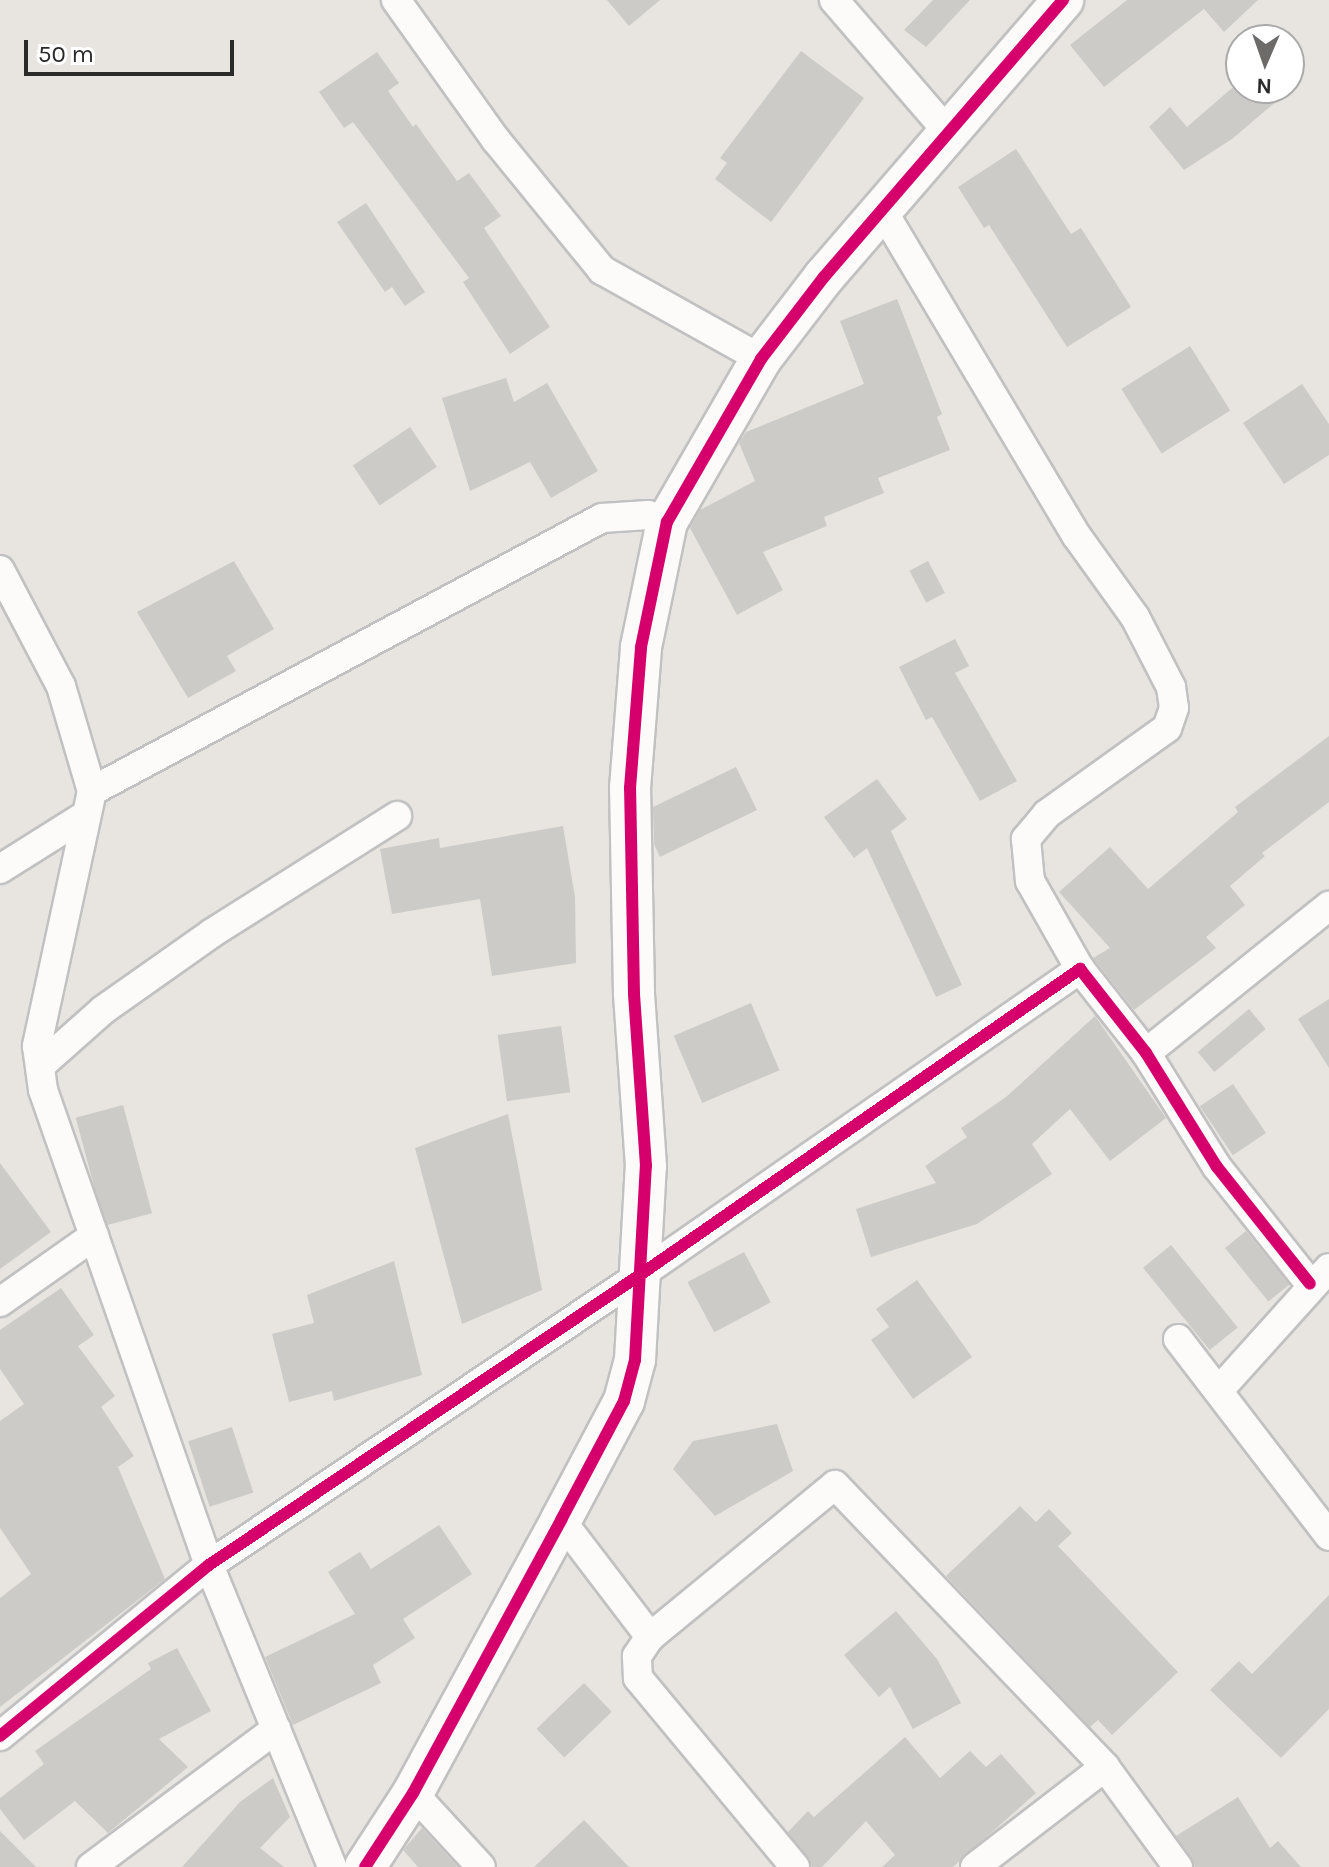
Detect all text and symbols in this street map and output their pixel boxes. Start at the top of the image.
scale bar [28,24,238,74]
north arrow [1225,24,1305,104]
text: 50 m [38,40,94,68]
text: N [1256,73,1273,99]

